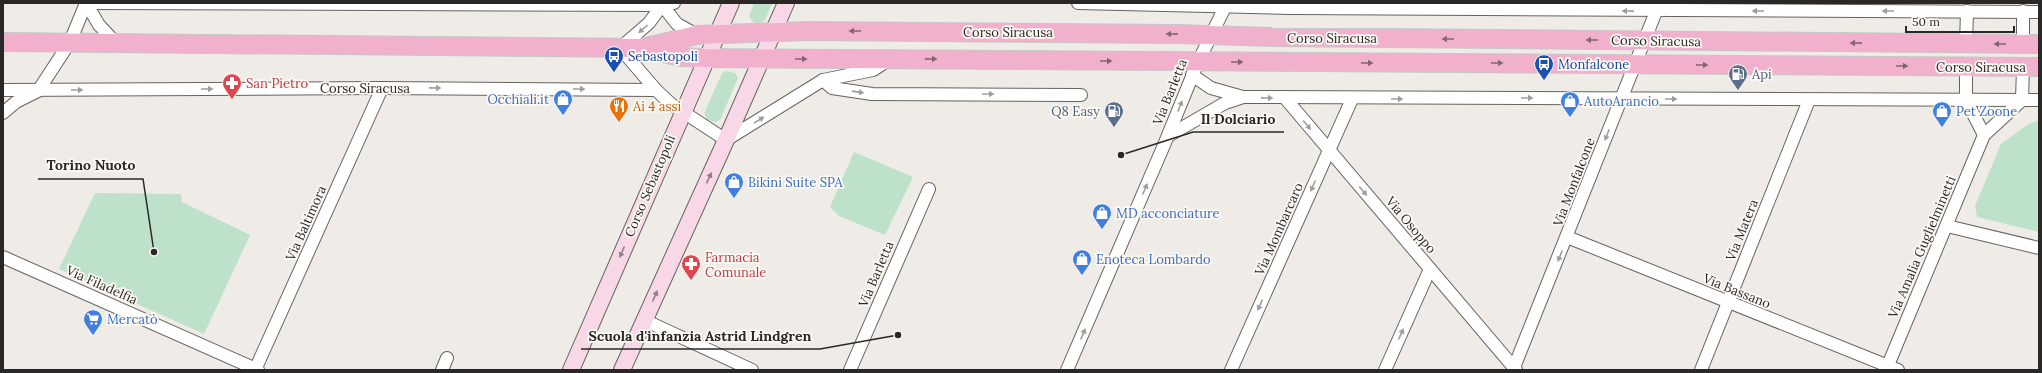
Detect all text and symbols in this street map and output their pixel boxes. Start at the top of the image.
one-way arrow [1622,7,1634,14]
one-way arrow [1751,8,1764,14]
one-way arrow [1881,8,1894,14]
scale bar [1906,8,2014,34]
text: 50 m [1912,14,1940,29]
one-way arrow [638,24,648,33]
street label: Corso Siracusa [963,24,1053,41]
one-way arrow [848,28,861,34]
one-way arrow [1166,30,1178,37]
street label: Corso Siracusa [1287,30,1377,47]
street label: Corso Siracusa [1611,32,1701,50]
one-way arrow [1441,36,1454,42]
one-way arrow [1585,37,1598,43]
one-way arrow [1849,40,1862,46]
one-way arrow [1993,41,2006,47]
bus stop icon: Sebastopoli [603,45,625,73]
place label: Sebastopoli [628,48,698,65]
bus stop icon: Monfalcone [1533,53,1555,81]
one-way arrow [795,56,808,62]
one-way arrow [925,56,938,62]
street label: Via Barletta [1149,56,1191,128]
place label: Monfalcone [1558,56,1629,73]
one-way arrow [1100,58,1113,64]
one-way arrow [1231,59,1244,65]
street label: Corso Siracusa [1936,59,2026,76]
one-way arrow [1361,60,1374,66]
one-way arrow [1491,60,1503,67]
one-way arrow [1696,62,1709,68]
fuel station icon: Api [1727,63,1749,91]
one-way arrow [1896,63,1908,70]
place label: Api [1751,66,1772,83]
pharmacy icon: San Pietro [221,72,243,100]
place label: San Pietro [246,75,308,92]
street label: Corso Siracusa [320,80,410,97]
one-way arrow [429,85,441,92]
one-way arrow [201,86,214,92]
one-way arrow [573,86,586,92]
one-way arrow [71,87,83,94]
shop icon: Occhiali.it [552,88,574,116]
one-way arrow [852,89,864,95]
shop icon: AutoArancio [1559,90,1581,118]
place label: Occhiali.it [488,91,549,108]
one-way arrow [982,91,994,98]
place label: AutoArancio [1583,93,1659,110]
restaurant icon: Ai 4 assi [608,95,630,123]
one-way arrow [1261,95,1274,101]
one-way arrow [1521,95,1534,101]
one-way arrow [1391,96,1404,102]
one-way arrow [1665,96,1678,102]
place label: Ai 4 assi [632,98,681,115]
one-way arrow [1178,99,1184,111]
fuel station icon: Q8 Easy [1103,100,1125,128]
shop icon: Pet Zoone [1931,100,1953,128]
place label: Q8 Easy [1051,103,1100,120]
place label: Pet Zoone [1956,103,2017,120]
callout: Il Dolciario [1193,106,1284,132]
text: Il Dolciario [1201,110,1275,128]
one-way arrow [753,116,765,123]
one-way arrow [1302,119,1311,130]
one-way arrow [1604,129,1610,140]
street label: Corso Sebastopoli [621,132,679,240]
street label: Via Monfalcone [1549,135,1599,230]
callout: Torino Nuoto [38,153,143,179]
text: Torino Nuoto [47,156,136,174]
shop icon: Bikini Suite SPA [723,171,745,199]
one-way arrow [706,172,712,183]
street label: Via Amalia Guglielminetti [1884,173,1960,322]
place label: Bikini Suite SPA [748,174,843,191]
street label: Via Mombarcaro [1251,180,1307,279]
one-way arrow [1310,181,1316,192]
street label: Via Baltimora [281,182,330,264]
one-way arrow [1142,183,1148,195]
one-way arrow [1359,186,1368,196]
street label: Via Osoppo [1382,192,1440,257]
street label: Via Matera [1722,196,1762,264]
shop icon: MD acconciature [1091,202,1113,230]
place label: MD acconciature [1116,205,1220,222]
street label: Via Barletta [854,238,898,310]
one-way arrow [619,246,625,257]
shop icon: Enoteca Lombardo [1071,248,1093,276]
place label: Farmacia Comunale [705,249,766,281]
one-way arrow [1556,250,1562,262]
place label: Enoteca Lombardo [1096,251,1211,268]
pharmacy icon: Farmacia Comunale [680,253,702,281]
street label: Via Filadelfia [63,261,141,308]
street label: Via Bassano [1700,269,1774,312]
one-way arrow [652,290,658,302]
one-way arrow [1257,299,1263,311]
supermarket icon: Mercatò [82,308,104,336]
place label: Mercatò [107,311,158,328]
callout: Scuola d'infanzia Astrid Lindgren [581,323,820,349]
text: Scuola d'infanzia Astrid Lindgren [589,327,812,345]
one-way arrow [1080,328,1086,340]
one-way arrow [1398,328,1404,340]

